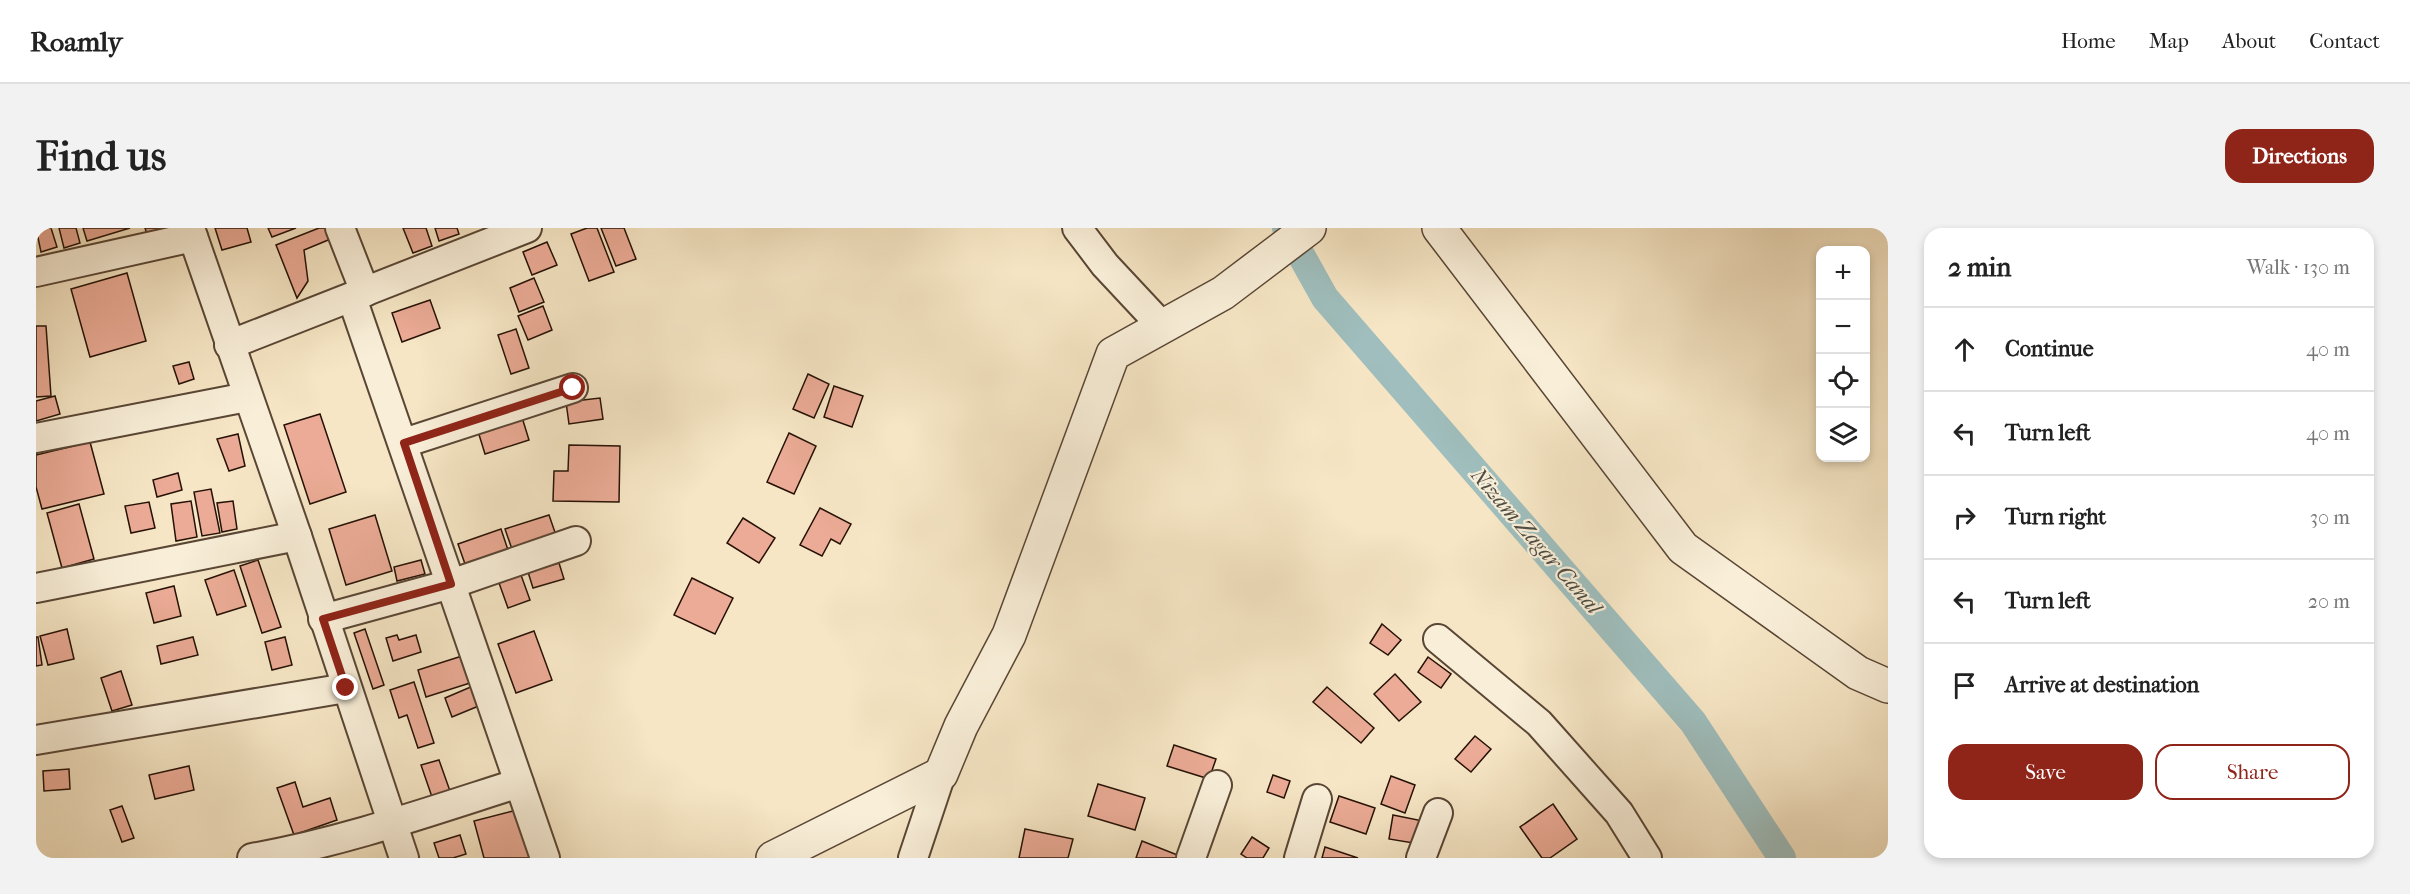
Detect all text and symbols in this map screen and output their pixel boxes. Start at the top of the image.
text: Roamly [30,25,122,58]
text: Home [2061,29,2116,53]
text: Map [2149,29,2189,53]
text: About [2222,29,2276,53]
text: Contact [2309,29,2380,53]
button: Directions [2225,129,2374,183]
text: Find us [36,132,166,181]
map controls [1816,246,1870,462]
button: + [1816,246,1870,300]
text: 2 min [1948,252,2011,283]
text: Walk · 130 m [2247,256,2350,279]
button: − [1816,300,1870,354]
icon: ahead [1948,333,1981,366]
text: Continue [2005,336,2094,362]
text: 40 m [2306,338,2350,361]
button: locate [1816,354,1870,408]
route start [559,374,585,400]
button: layers [1816,408,1870,462]
icon: left [1948,417,1981,450]
text: Turn left [2005,420,2091,446]
text: 40 m [2306,422,2350,445]
water label: Nizam Zagar Canal [1465,462,1608,622]
icon: right [1948,501,1981,534]
text: Turn right [2005,504,2106,530]
text: 30 m [2310,506,2350,529]
icon: left [1948,585,1981,618]
text: Turn left [2005,588,2091,614]
text: 20 m [2308,590,2350,613]
icon: arrive [1948,669,1981,702]
text: Arrive at destination [2005,672,2199,698]
route end [332,674,358,700]
button: Save [1948,744,2143,800]
button: Share [2155,744,2350,800]

